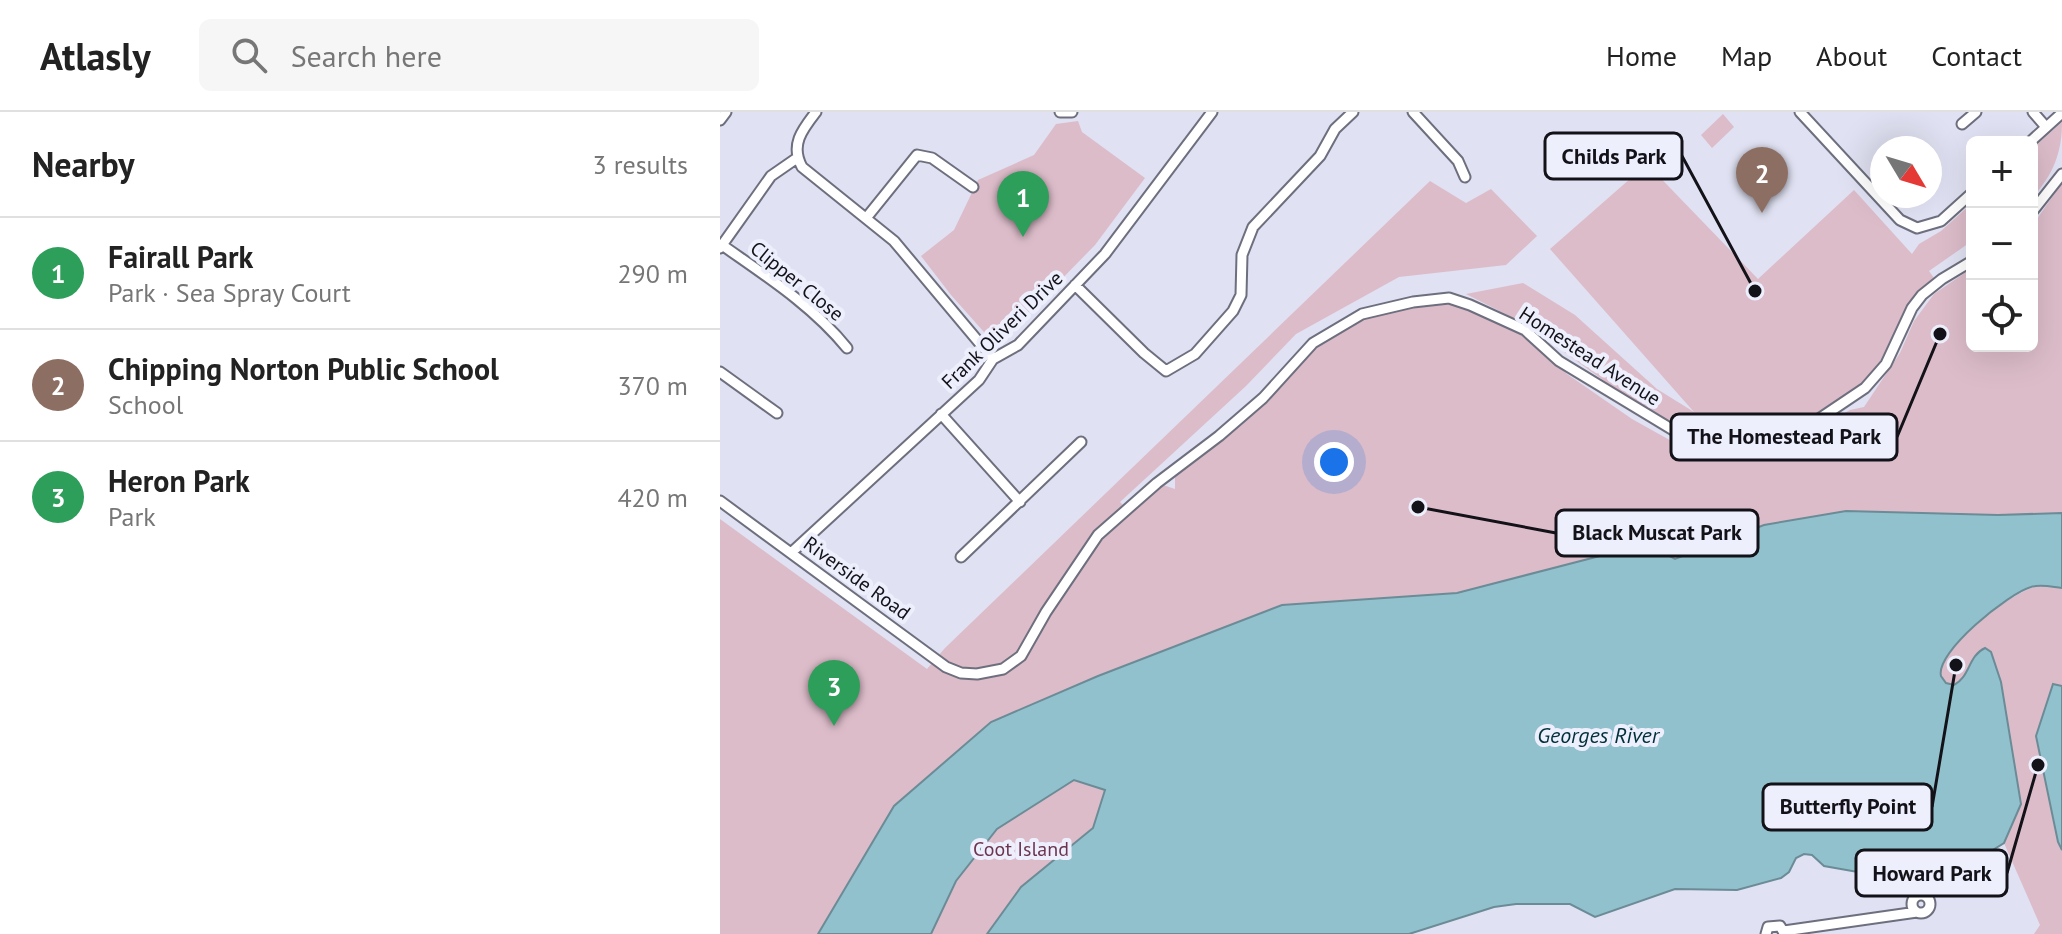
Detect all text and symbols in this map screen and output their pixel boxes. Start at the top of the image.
search box [199,19,759,91]
text: Atlasly [40,31,151,80]
icon: search [227,33,271,77]
text: Search here [291,36,442,75]
text: Home [1606,37,1677,74]
text: Map [1721,37,1772,74]
text: About [1816,37,1887,74]
text: Contact [1931,37,2022,74]
callout: Childs Park [1545,133,1682,179]
north arrow [1870,136,1942,208]
map controls [1966,136,2038,352]
button: + [1966,136,2038,208]
text: Nearby [32,142,134,186]
text: Childs Park [1562,142,1667,170]
pin: 2 [1736,147,1788,213]
text: 3 results [593,148,688,181]
pin: 1 [997,171,1049,237]
button: − [1966,208,2038,280]
street label: Clipper Close [745,235,849,327]
text: Fairall Park [108,237,253,276]
text: 1 [51,257,65,290]
text: 290 m [617,257,688,290]
street label: Frank Oliveri Drive [936,265,1068,395]
text: Park · Sea Spray Court [108,276,351,309]
button: locate [1966,280,2038,352]
street label: Homestead Avenue [1514,301,1666,411]
text: Chipping Norton Public School [108,349,499,388]
text: 2 [51,369,65,402]
text: 370 m [617,369,688,402]
text: School [108,388,183,421]
callout: The Homestead Park [1671,414,1897,460]
text: The Homestead Park [1687,422,1881,450]
your location [1314,442,1354,482]
text: Heron Park [108,461,250,500]
text: 3 [51,481,65,514]
text: 420 m [617,481,688,514]
text: Park [108,500,156,533]
callout: Black Muscat Park [1556,510,1758,556]
text: Black Muscat Park [1572,518,1742,546]
street label: Riverside Road [798,530,916,626]
pin: 3 [808,660,860,726]
water label: Georges River [1537,721,1661,749]
callout: Butterfly Point [1763,784,1932,830]
text: Butterfly Point [1780,792,1916,820]
park label: Coot Island [973,836,1069,862]
callout: Howard Park [1856,850,2007,896]
text: Howard Park [1872,859,1992,887]

